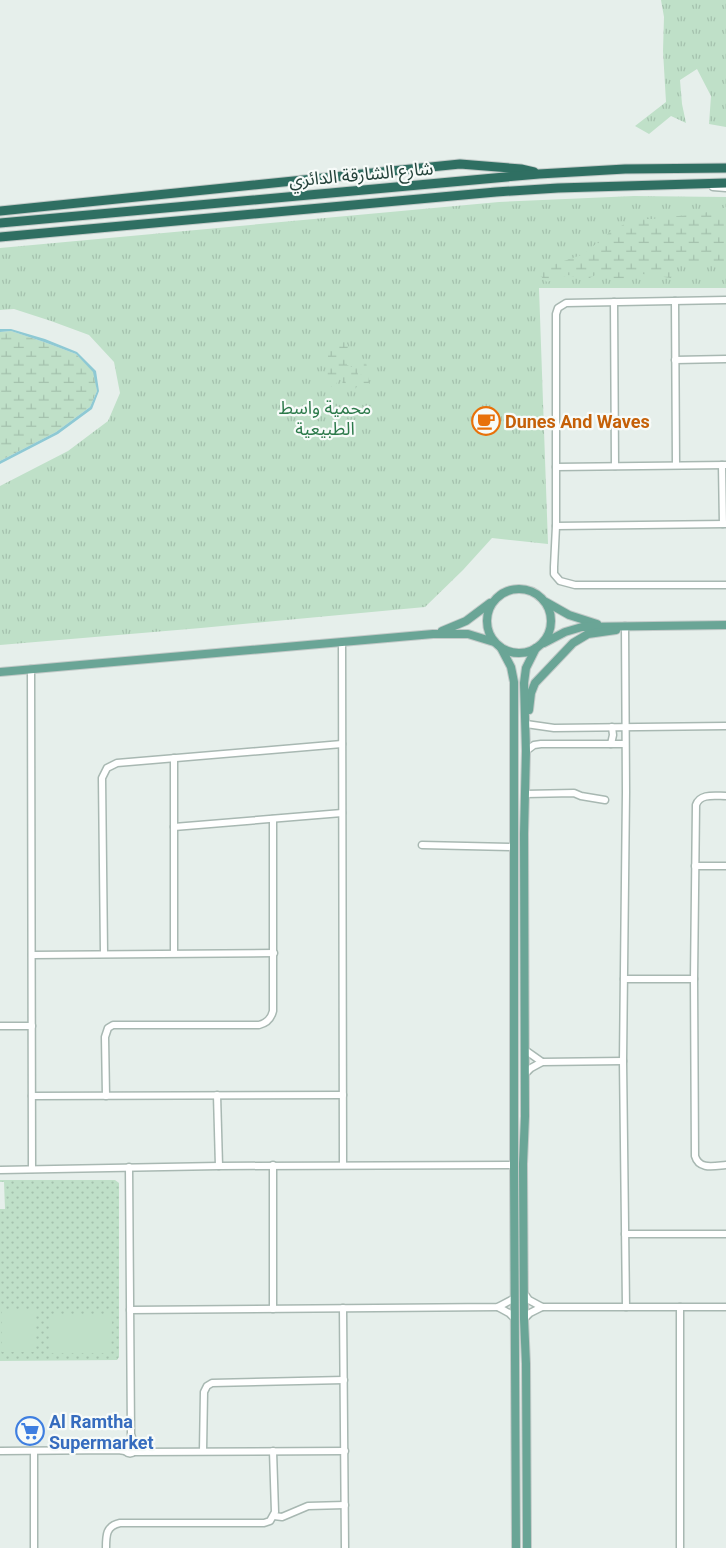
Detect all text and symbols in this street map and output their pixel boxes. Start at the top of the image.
street label: شارع الشارقة الدائري [288,157,434,195]
park label: محمية واسط الطبيعية [279,397,371,439]
cafe icon: Dunes And Waves [471,406,501,436]
place label: Dunes And Waves [505,411,650,432]
place label: Al Ramtha Supermarket [49,1411,154,1453]
supermarket icon: Al Ramtha Supermarket [15,1416,45,1446]

